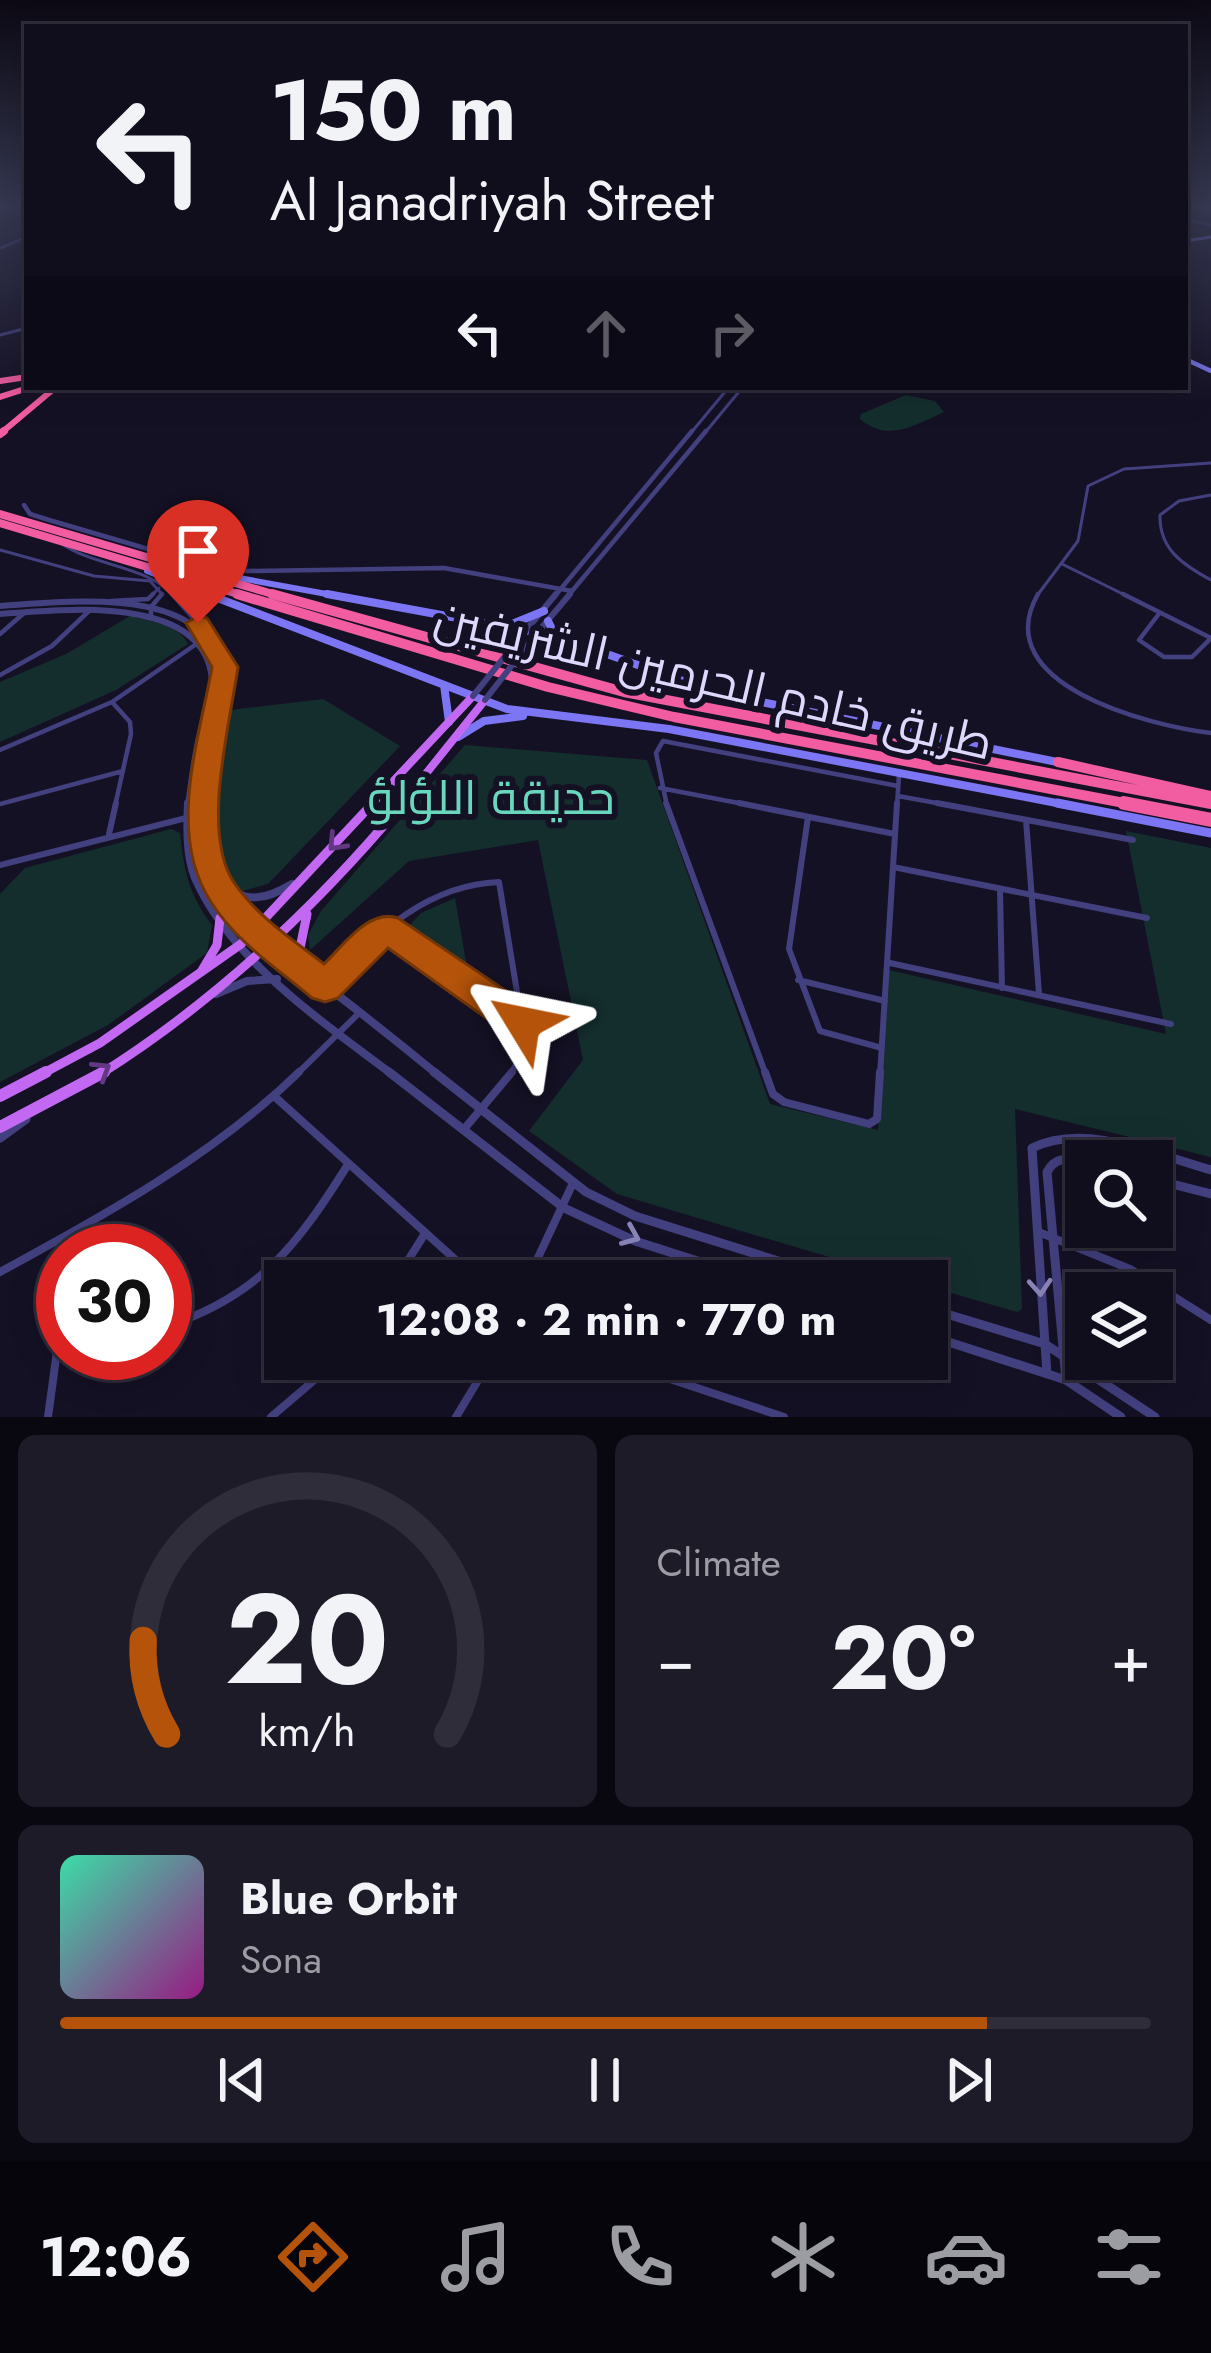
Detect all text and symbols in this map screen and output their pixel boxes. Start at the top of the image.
text: 150 m [270,50,517,172]
icon: left [72,72,228,228]
text: Al Janadriyah Street [270,162,714,240]
icon: left [447,300,513,366]
icon: ahead [573,300,639,366]
icon: right [699,300,765,366]
pin [147,500,249,623]
icon: arrive [165,518,231,584]
street label: طريق خادم الحرمين الشريفين [428,582,1000,777]
park label: حديقة اللؤلؤ [367,763,615,832]
one-way arrow [329,830,350,851]
position arrow [460,960,586,1086]
one-way arrow [89,1061,111,1084]
map controls [1065,1140,1173,1380]
button: search [1065,1140,1173,1248]
one-way arrow [619,1222,641,1246]
speed limit sign: 30 [36,1224,192,1380]
button: layers [1065,1272,1173,1380]
one-way arrow [1027,1278,1053,1297]
text: 12:08 · 2 min · 770 m [376,1287,836,1352]
text: Climate [657,1534,781,1591]
text: 20 [225,1549,389,1730]
text: 20° [830,1593,976,1723]
text: − [657,1611,695,1707]
text: + [1110,1611,1151,1707]
text: km/h [259,1700,356,1762]
text: Blue Orbit [240,1866,457,1931]
text: Sona [240,1931,322,1988]
icon: previous [209,2047,275,2113]
icon: pause [572,2047,638,2113]
icon: next [936,2047,1002,2113]
icon: directions [271,2215,355,2299]
icon: music [434,2215,518,2299]
icon: phone [598,2215,682,2299]
icon: climate [761,2215,845,2299]
icon: car [924,2215,1008,2299]
icon: filters [1087,2215,1171,2299]
text: 12:06 [40,2218,192,2296]

